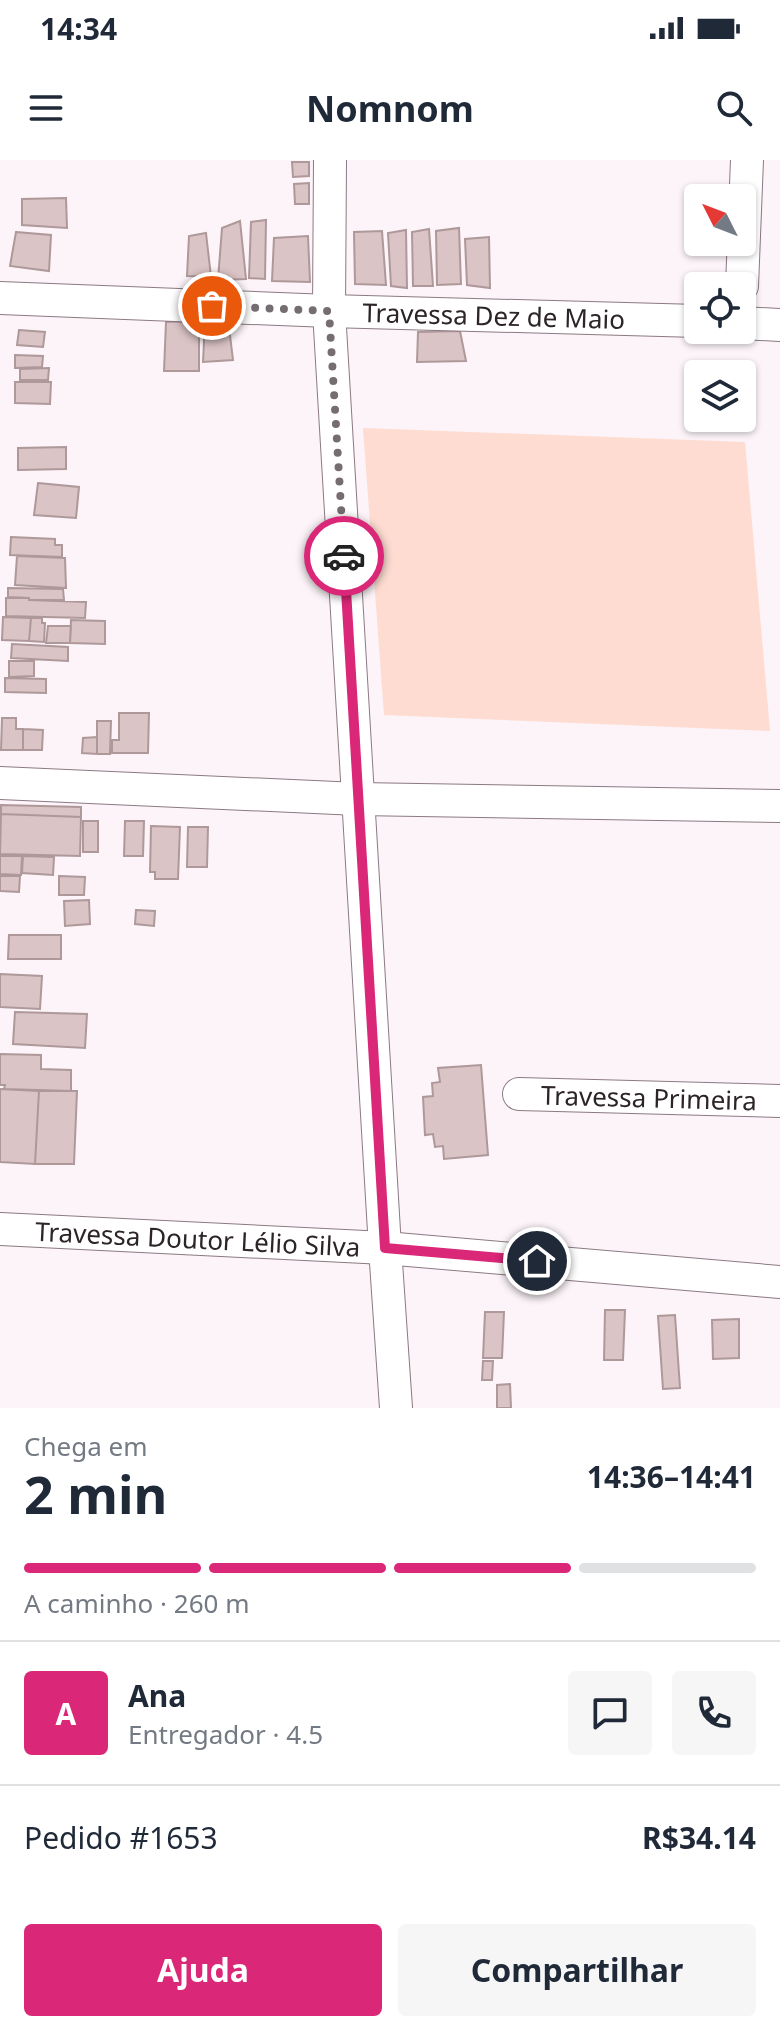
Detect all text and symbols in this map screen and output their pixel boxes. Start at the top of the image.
text: 14:34 [40,8,117,49]
text: Nomnom [306,84,474,133]
icon: menu [24,86,68,130]
icon: search [712,86,756,130]
north arrow [684,184,756,256]
map controls [684,184,756,432]
pin [178,272,246,340]
button: locate [684,272,756,344]
icon: bag [190,284,234,328]
street label: Travessa Dez de Maio [362,294,625,337]
button: layers [684,360,756,432]
courier [304,516,384,596]
icon: car [322,534,366,578]
street label: Travessa Primeira [541,1077,757,1118]
street label: Travessa Doutor Lélio Silva [34,1213,361,1265]
pin [503,1227,571,1295]
icon: home [515,1239,559,1283]
text: Chega em [24,1428,147,1464]
text: 14:36–14:41 [587,1456,756,1497]
text: 2 min [24,1458,167,1529]
text: A caminho · 260 m [24,1585,250,1621]
button: chat [568,1671,652,1755]
button: phone [672,1671,756,1755]
text: Ana [128,1675,186,1716]
text: A [56,1693,76,1734]
text: Entregador · 4.5 [128,1716,323,1752]
text: Pedido #1653 [24,1817,218,1858]
text: R$34.14 [642,1817,756,1858]
button: Ajuda [24,1924,382,2016]
button: Compartilhar [398,1924,756,2016]

